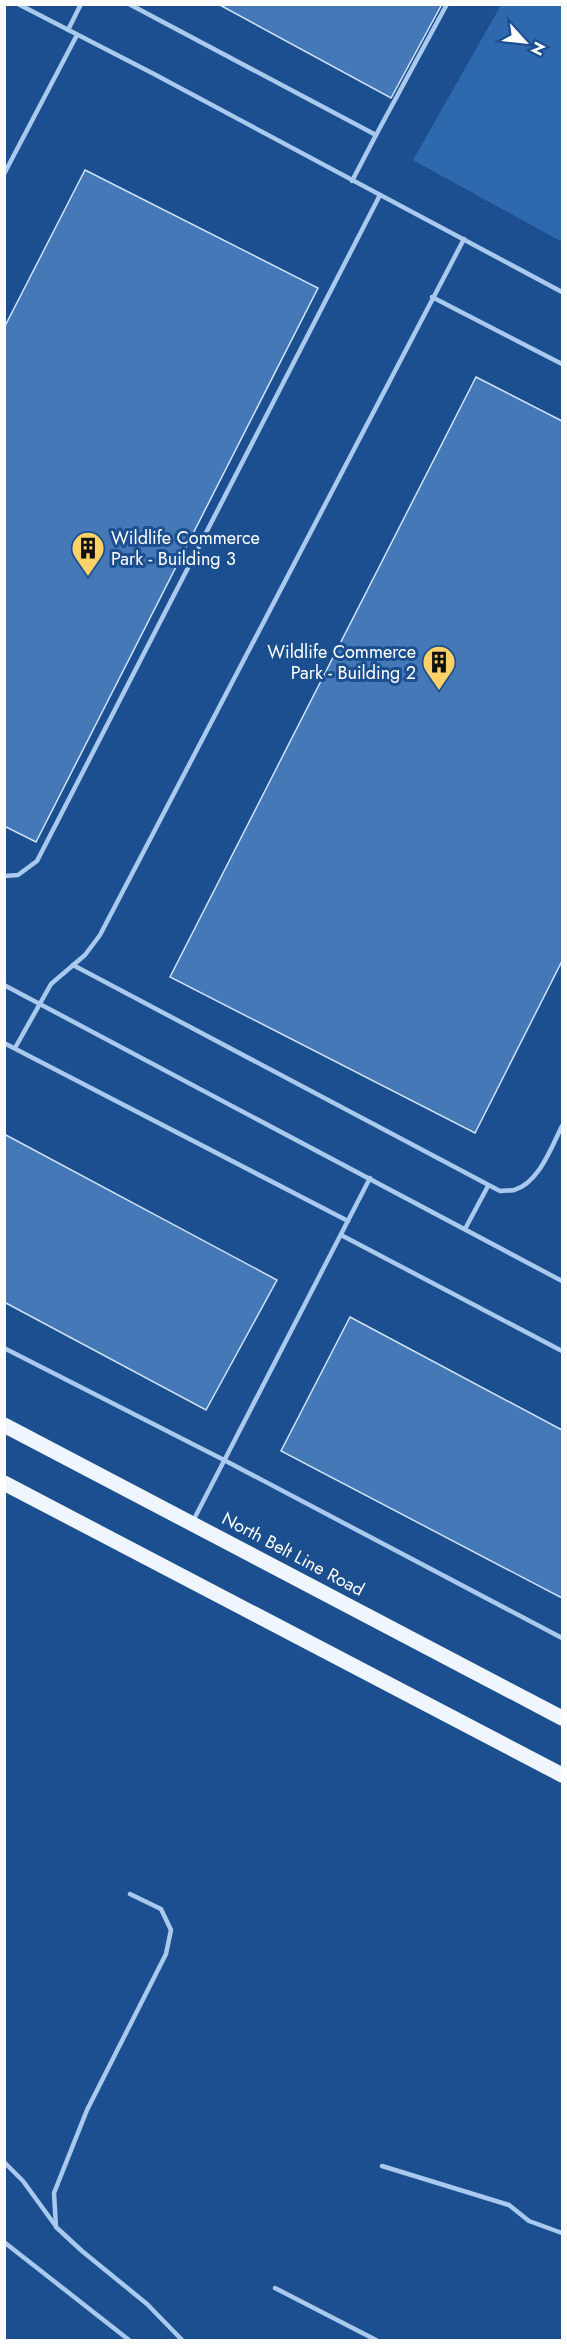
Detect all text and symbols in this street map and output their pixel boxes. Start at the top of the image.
north arrow [495,12,555,72]
text: N [525,38,551,59]
place label: Wildlife Commerce Park - Building 3 [111,525,260,572]
building icon: Wildlife Commerce Park - Building 3 [70,530,106,577]
place label: Wildlife Commerce Park - Building 2 [267,639,416,686]
building icon: Wildlife Commerce Park - Building 2 [421,644,457,691]
street label: North Belt Line Road [217,1505,369,1603]

